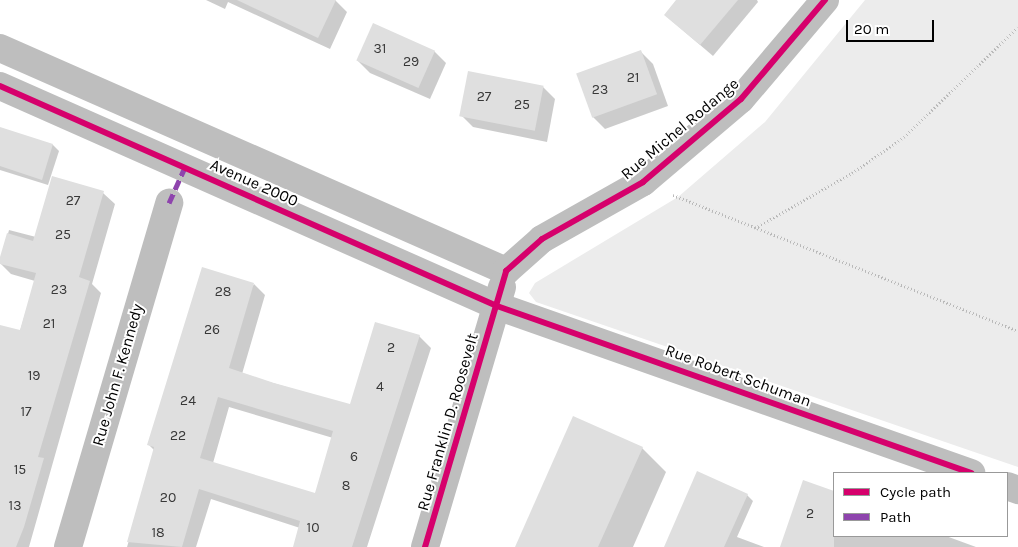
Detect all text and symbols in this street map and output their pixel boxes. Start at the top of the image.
scale bar [848,10,936,42]
text: 20 m [854,20,889,38]
house number: 31 [374,41,386,57]
house number: 29 [403,54,419,70]
house number: 21 [627,70,639,86]
street label: Rue Michel Rodange [617,74,743,184]
house number: 23 [592,82,608,98]
house number: 27 [477,89,491,105]
house number: 25 [514,97,530,113]
street label: Avenue 2000 [207,155,301,211]
house number: 27 [66,193,80,209]
house number: 25 [55,227,71,243]
house number: 23 [51,282,67,298]
house number: 28 [215,284,231,300]
street label: Rue John F. Kennedy [88,302,148,448]
house number: 21 [43,316,55,332]
house number: 26 [204,322,220,338]
street label: Rue Franklin D. Roosevelt [413,331,483,513]
house number: 2 [387,340,395,356]
street label: Rue Robert Schuman [662,341,814,411]
house number: 19 [28,368,40,384]
house number: 4 [376,379,384,395]
house number: 24 [180,393,196,409]
house number: 17 [20,404,32,420]
house number: 22 [170,428,186,444]
house number: 6 [350,449,358,465]
house number: 15 [14,462,26,478]
legend [833,472,1008,537]
house number: 8 [342,478,350,494]
text: Cycle path [880,483,951,501]
house number: 20 [160,490,176,506]
house number: 13 [9,498,21,514]
house number: 2 [806,506,814,522]
text: Path [880,508,911,526]
house number: 10 [307,520,319,536]
house number: 18 [151,525,165,541]

